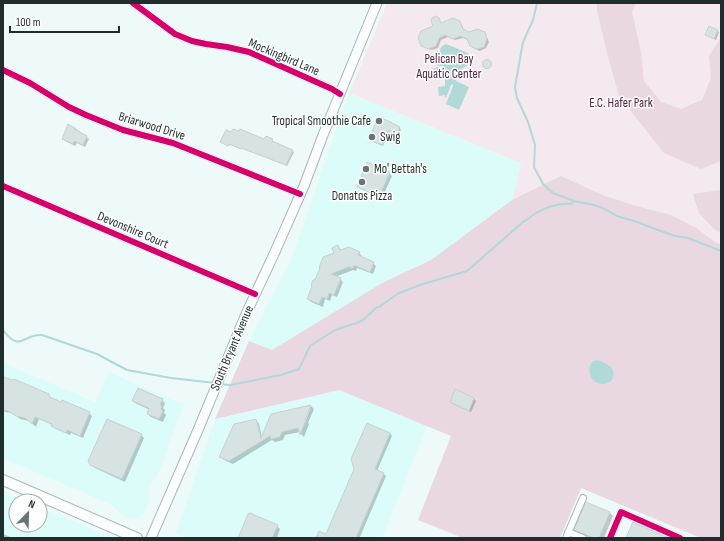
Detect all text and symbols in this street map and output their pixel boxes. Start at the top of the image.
scale bar [10,8,119,34]
text: 100 m [16,15,41,30]
street label: Mockingbird Lane [246,35,322,79]
park label: Pelican Bay Aquatic Center [415,51,482,82]
park label: E.C. Hafer Park [589,95,653,111]
street label: Briarwood Drive [117,108,187,144]
place label: Tropical Smoothie Cafe [272,113,371,129]
marker: Tropical Smoothie Cafe [374,116,384,126]
place label: Swig [380,129,400,145]
marker: Swig [367,132,377,142]
place label: Mo' Bettah's [374,161,427,177]
marker: Mo' Bettah's [361,164,371,174]
marker: Donatos Pizza [357,177,367,187]
place label: Donatos Pizza [332,188,392,204]
street label: Devonshire Court [95,208,171,252]
street label: South Bryant Avenue [207,303,257,393]
north arrow [8,493,48,533]
text: N [26,497,37,511]

